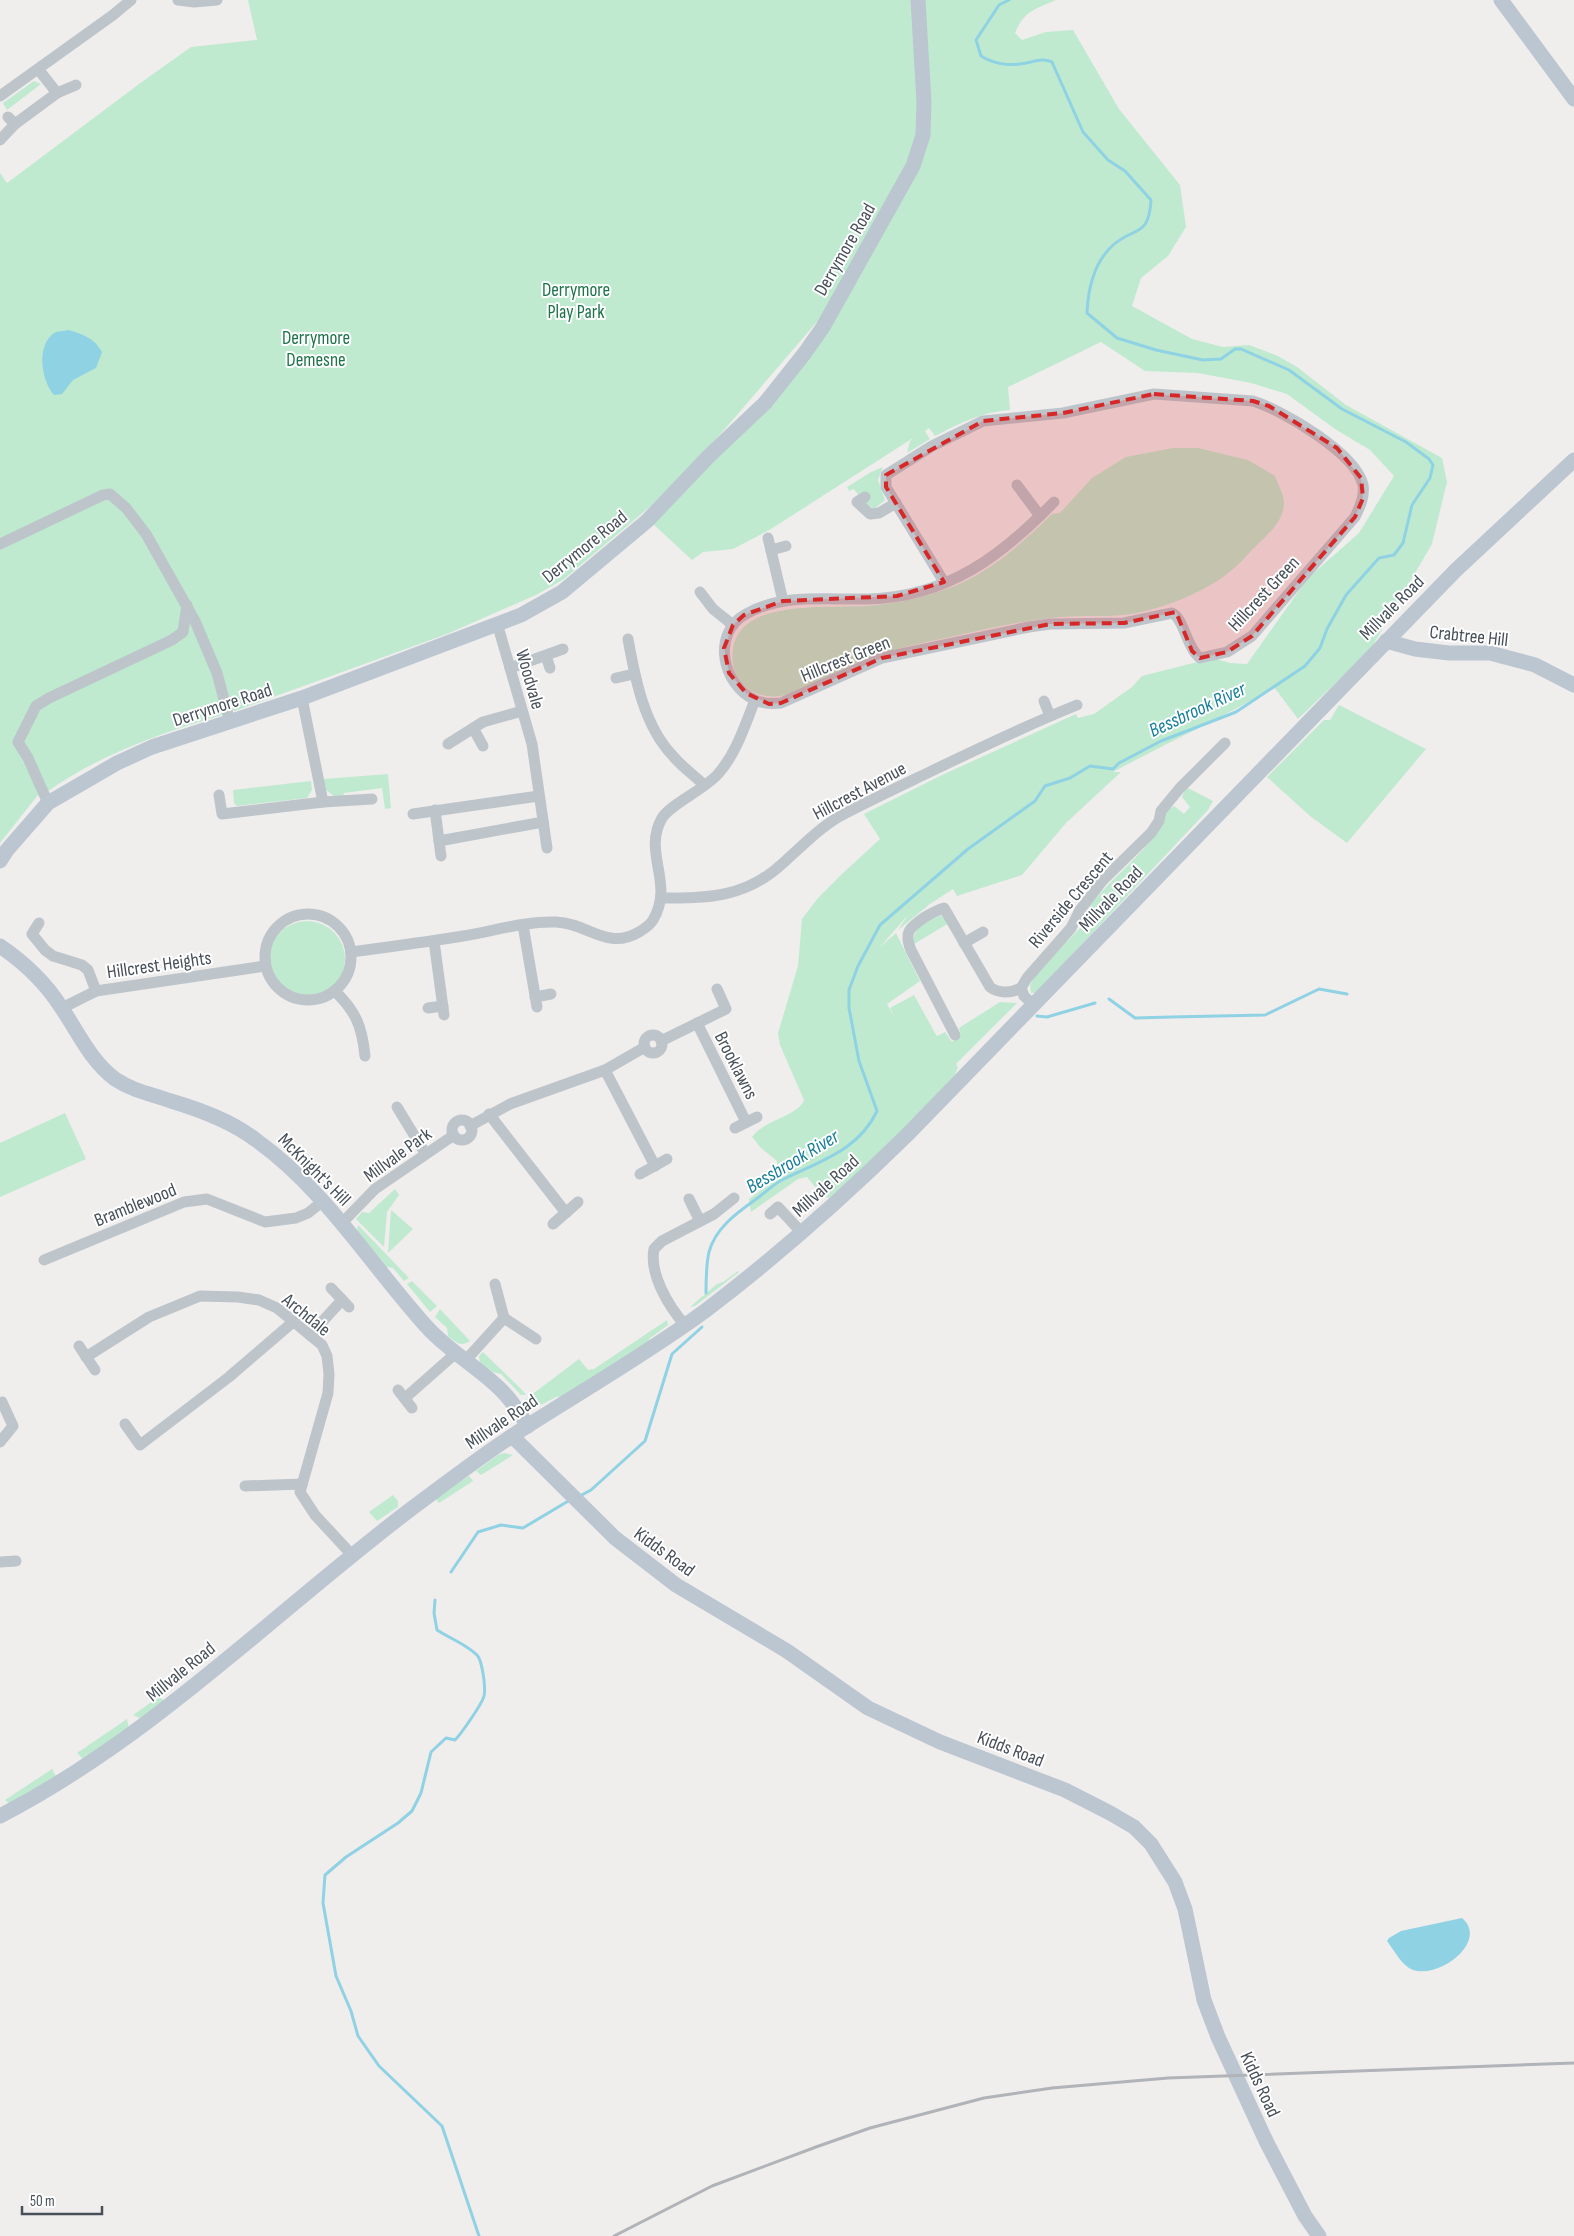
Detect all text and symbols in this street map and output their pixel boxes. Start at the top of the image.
street label: Derrymore Road [810,199,881,300]
park label: Derrymore Play Park [542,279,610,324]
park label: Derrymore Demesne [282,327,350,372]
street label: Derrymore Road [538,506,632,588]
street label: Hillcrest Green [1224,552,1305,636]
street label: Millvale Road [1355,571,1429,645]
street label: Crabtree Hill [1428,621,1509,652]
street label: Hillcrest Green [798,631,894,688]
street label: Woodvale [510,647,549,712]
water label: Bessbrook River [1145,676,1251,743]
street label: Derrymore Road [170,679,275,732]
street label: Hillcrest Avenue [809,757,910,826]
street label: Riverside Crescent [1024,847,1118,953]
street label: Millvale Road [1074,862,1148,937]
street label: Hillcrest Heights [105,947,213,984]
street label: Brooklawns [709,1028,763,1104]
street label: Millvale Park [359,1122,437,1188]
water label: Bessbrook River [742,1124,845,1199]
street label: McKnight's Hill [273,1129,355,1211]
street label: Millvale Road [788,1150,864,1222]
street label: Bramblewood [91,1179,180,1232]
street label: Archdale [276,1288,335,1342]
street label: Millvale Road [461,1390,542,1455]
street label: Kidds Road [629,1522,699,1582]
street label: Millvale Road [142,1637,220,1707]
street label: Kidds Road [974,1726,1047,1773]
street label: Kidds Road [1235,2048,1285,2121]
scale bar [22,2184,102,2216]
text: 50 m [30,2192,55,2211]

